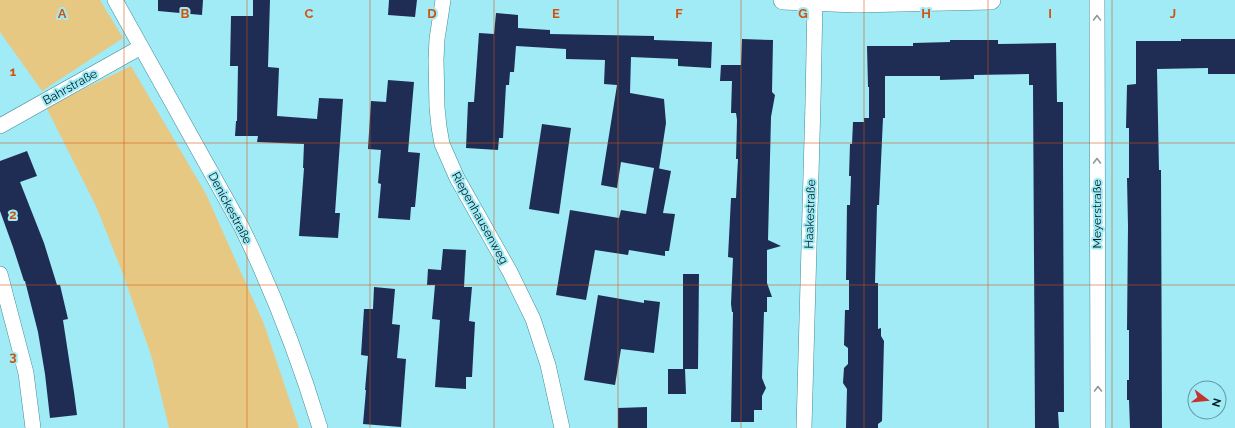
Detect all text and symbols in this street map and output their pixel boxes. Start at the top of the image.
text: A [58,6,67,21]
text: B [181,6,190,21]
text: C [305,6,314,21]
text: D [427,6,437,21]
text: E [552,6,560,21]
text: F [675,6,683,21]
text: G [798,6,808,21]
text: H [921,6,931,21]
text: I [1048,6,1052,21]
text: J [1170,6,1176,21]
one-way arrow [1093,15,1101,21]
text: 1 [10,64,17,79]
street label: Bahrstraße [40,66,100,108]
one-way arrow [1093,158,1101,164]
street label: Riepenhausenweg [449,169,511,267]
street label: Denickestraße [205,170,255,246]
street label: Haakestraße [802,179,818,249]
street label: Meyerstraße [1090,179,1104,249]
text: 2 [9,207,17,222]
text: 3 [9,349,17,364]
north arrow [1187,380,1227,420]
one-way arrow [1094,386,1102,392]
text: N [1209,397,1224,408]

